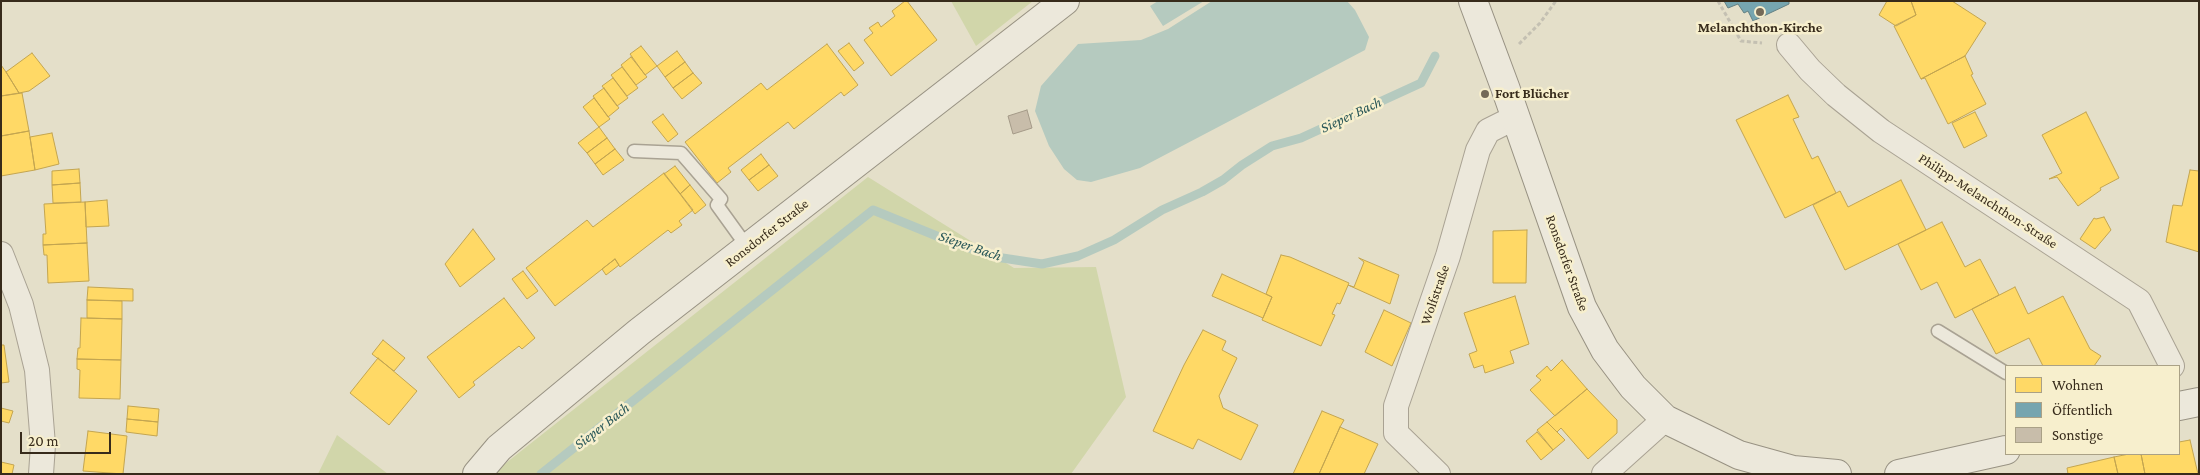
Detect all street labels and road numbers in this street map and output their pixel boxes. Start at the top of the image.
street label: Philipp-Melanchthon-Straße [1915,150,2061,252]
street label: Ronsdorfer Straße [722,195,812,271]
street label: Ronsdorfer Straße [1542,213,1592,313]
street label: Wolfstraße [1417,263,1453,327]

